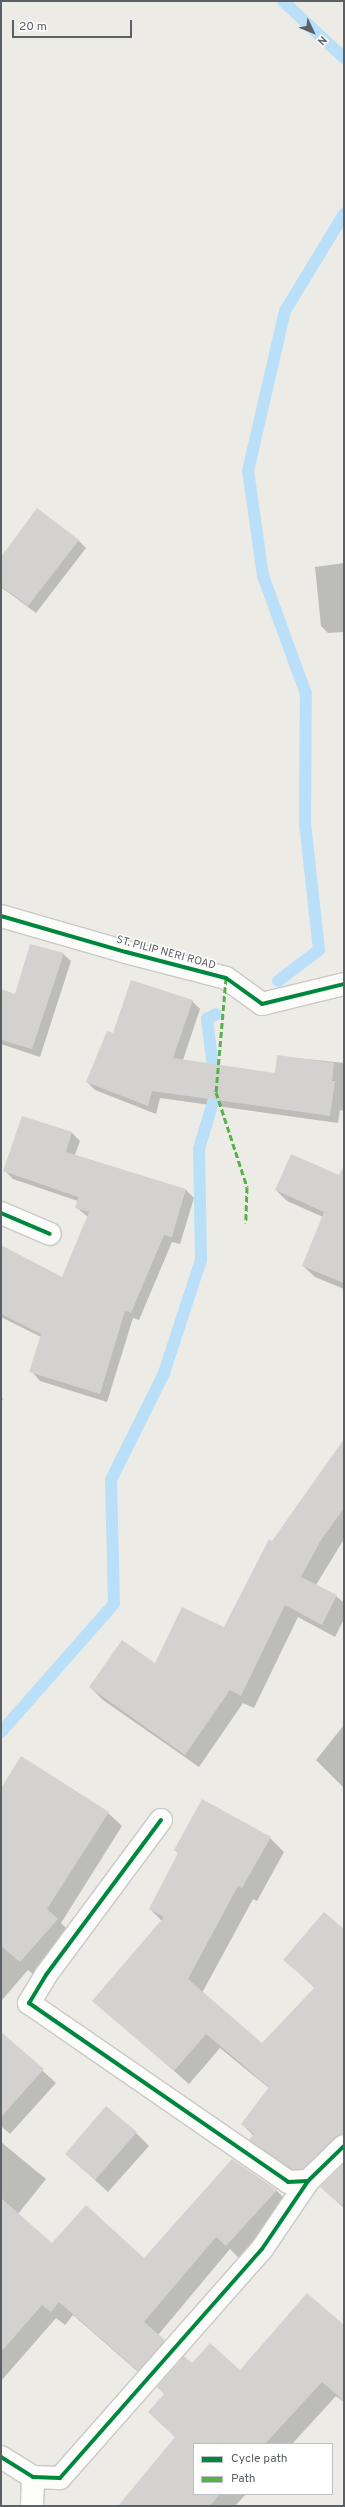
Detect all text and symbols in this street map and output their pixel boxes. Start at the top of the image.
scale bar [14,12,134,38]
north arrow [293,12,333,52]
text: 20 m [19,19,47,35]
text: N [314,33,330,48]
street label: ST. PILIP NERI ROAD [115,933,217,973]
legend [193,2443,333,2495]
text: Cycle path [231,2451,288,2467]
text: Path [231,2471,256,2487]

